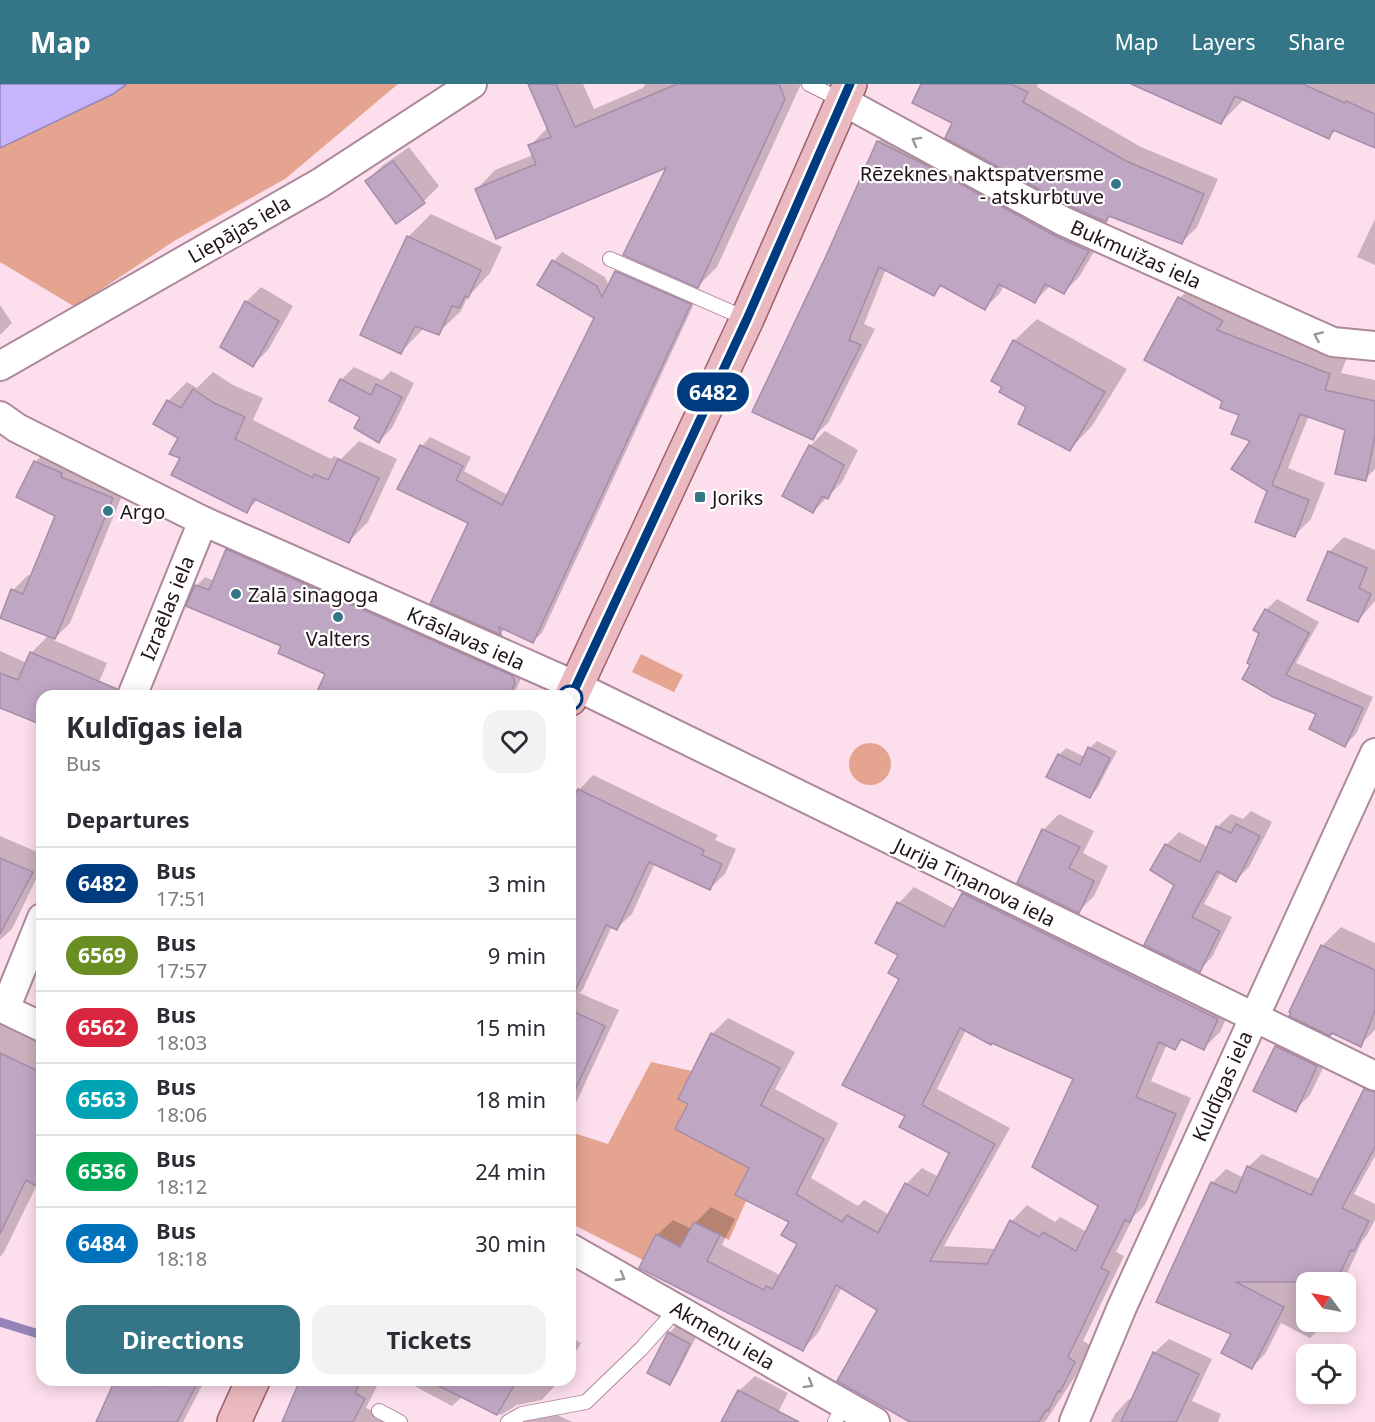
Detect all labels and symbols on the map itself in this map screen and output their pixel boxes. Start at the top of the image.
one-way arrow [912,137,922,148]
place label: Rēzeknes naktspatversme - atskurbtuve [860,160,1104,210]
marker: Rēzeknes naktspatversme - atskurbtuve [1109,177,1123,191]
street label: Liepājas iela [183,189,295,269]
street label: Bukmuižas iela [1066,213,1206,295]
one-way arrow [1314,331,1325,343]
line badge: 6482 [671,372,755,412]
place label: Joriks [710,484,763,511]
marker: Joriks [693,490,707,504]
place label: Argo [120,498,165,525]
marker: Argo [101,504,115,518]
street label: Izraēlas iela [134,552,200,664]
place label: Zalā sinagoga [248,581,378,608]
marker: Zalā sinagoga [229,587,243,601]
street label: Krāslavas iela [403,600,529,676]
marker: Valters [331,610,345,624]
place label: Valters [306,625,370,652]
unlabelled marker [557,685,583,711]
street label: Jurija Tiņanova iela [888,830,1060,933]
street label: Kuldīgas iela [1186,1026,1258,1146]
one-way arrow [615,1270,625,1281]
north arrow [1296,1272,1356,1332]
street label: Akmeņu iela [666,1294,780,1376]
one-way arrow [802,1377,813,1388]

